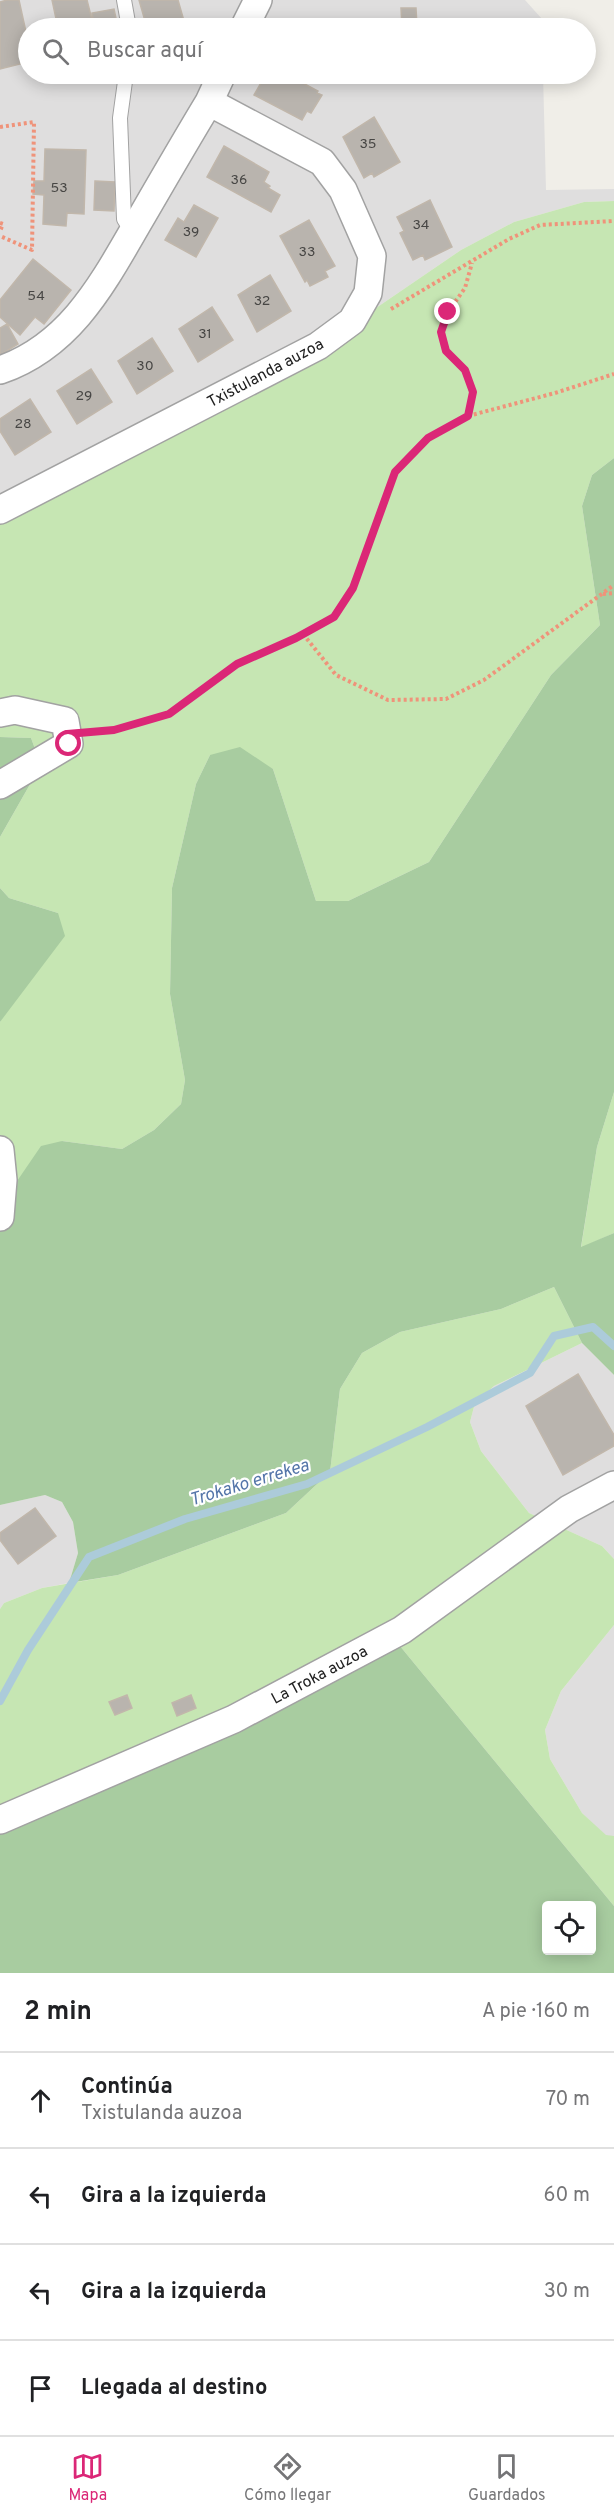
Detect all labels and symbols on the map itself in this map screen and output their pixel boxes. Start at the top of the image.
house number: 35 [359,136,377,153]
house number: 36 [231,172,247,189]
house number: 53 [50,180,68,197]
house number: 34 [412,217,430,234]
house number: 39 [183,224,199,241]
house number: 33 [299,244,315,261]
house number: 54 [27,288,45,305]
house number: 32 [254,293,270,310]
route end [434,298,460,324]
house number: 31 [198,326,212,343]
street label: Txistulanda auzoa [204,335,328,413]
house number: 30 [136,358,154,375]
house number: 29 [76,388,92,405]
house number: 28 [14,416,32,433]
route start [55,730,81,756]
water label: Trokako errekea [187,1454,313,1513]
street label: La Troka auzoa [268,1642,372,1710]

